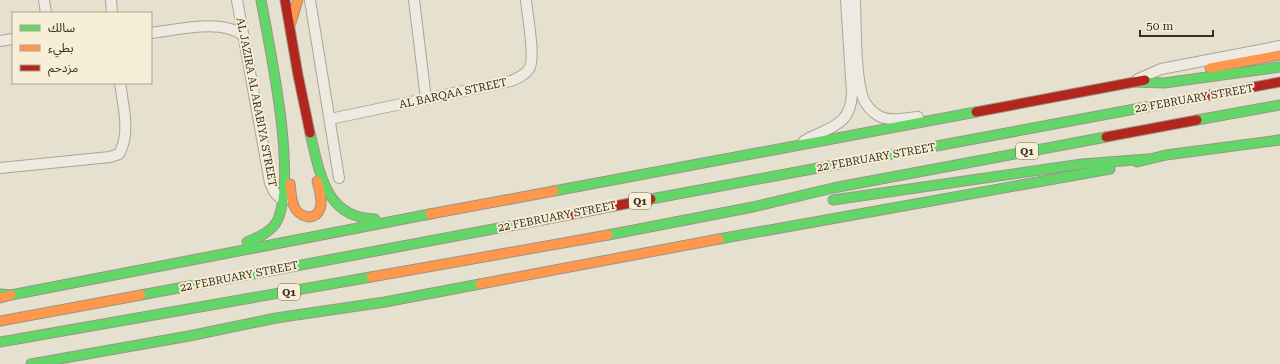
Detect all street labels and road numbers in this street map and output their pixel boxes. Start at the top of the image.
street label: AL JAZIRA AL ARABIYA STREET [234,16,279,188]
street label: AL BARQAA STREET [398,76,508,111]
street label: 22 FEBRUARY STREET [1134,82,1254,115]
street label: 22 FEBRUARY STREET [816,141,936,174]
road number: Q1 [1016,143,1038,159]
road number: Q1 [629,193,651,209]
street label: 22 FEBRUARY STREET [497,199,617,234]
street label: 22 FEBRUARY STREET [179,259,299,294]
road number: Q1 [278,284,300,300]

